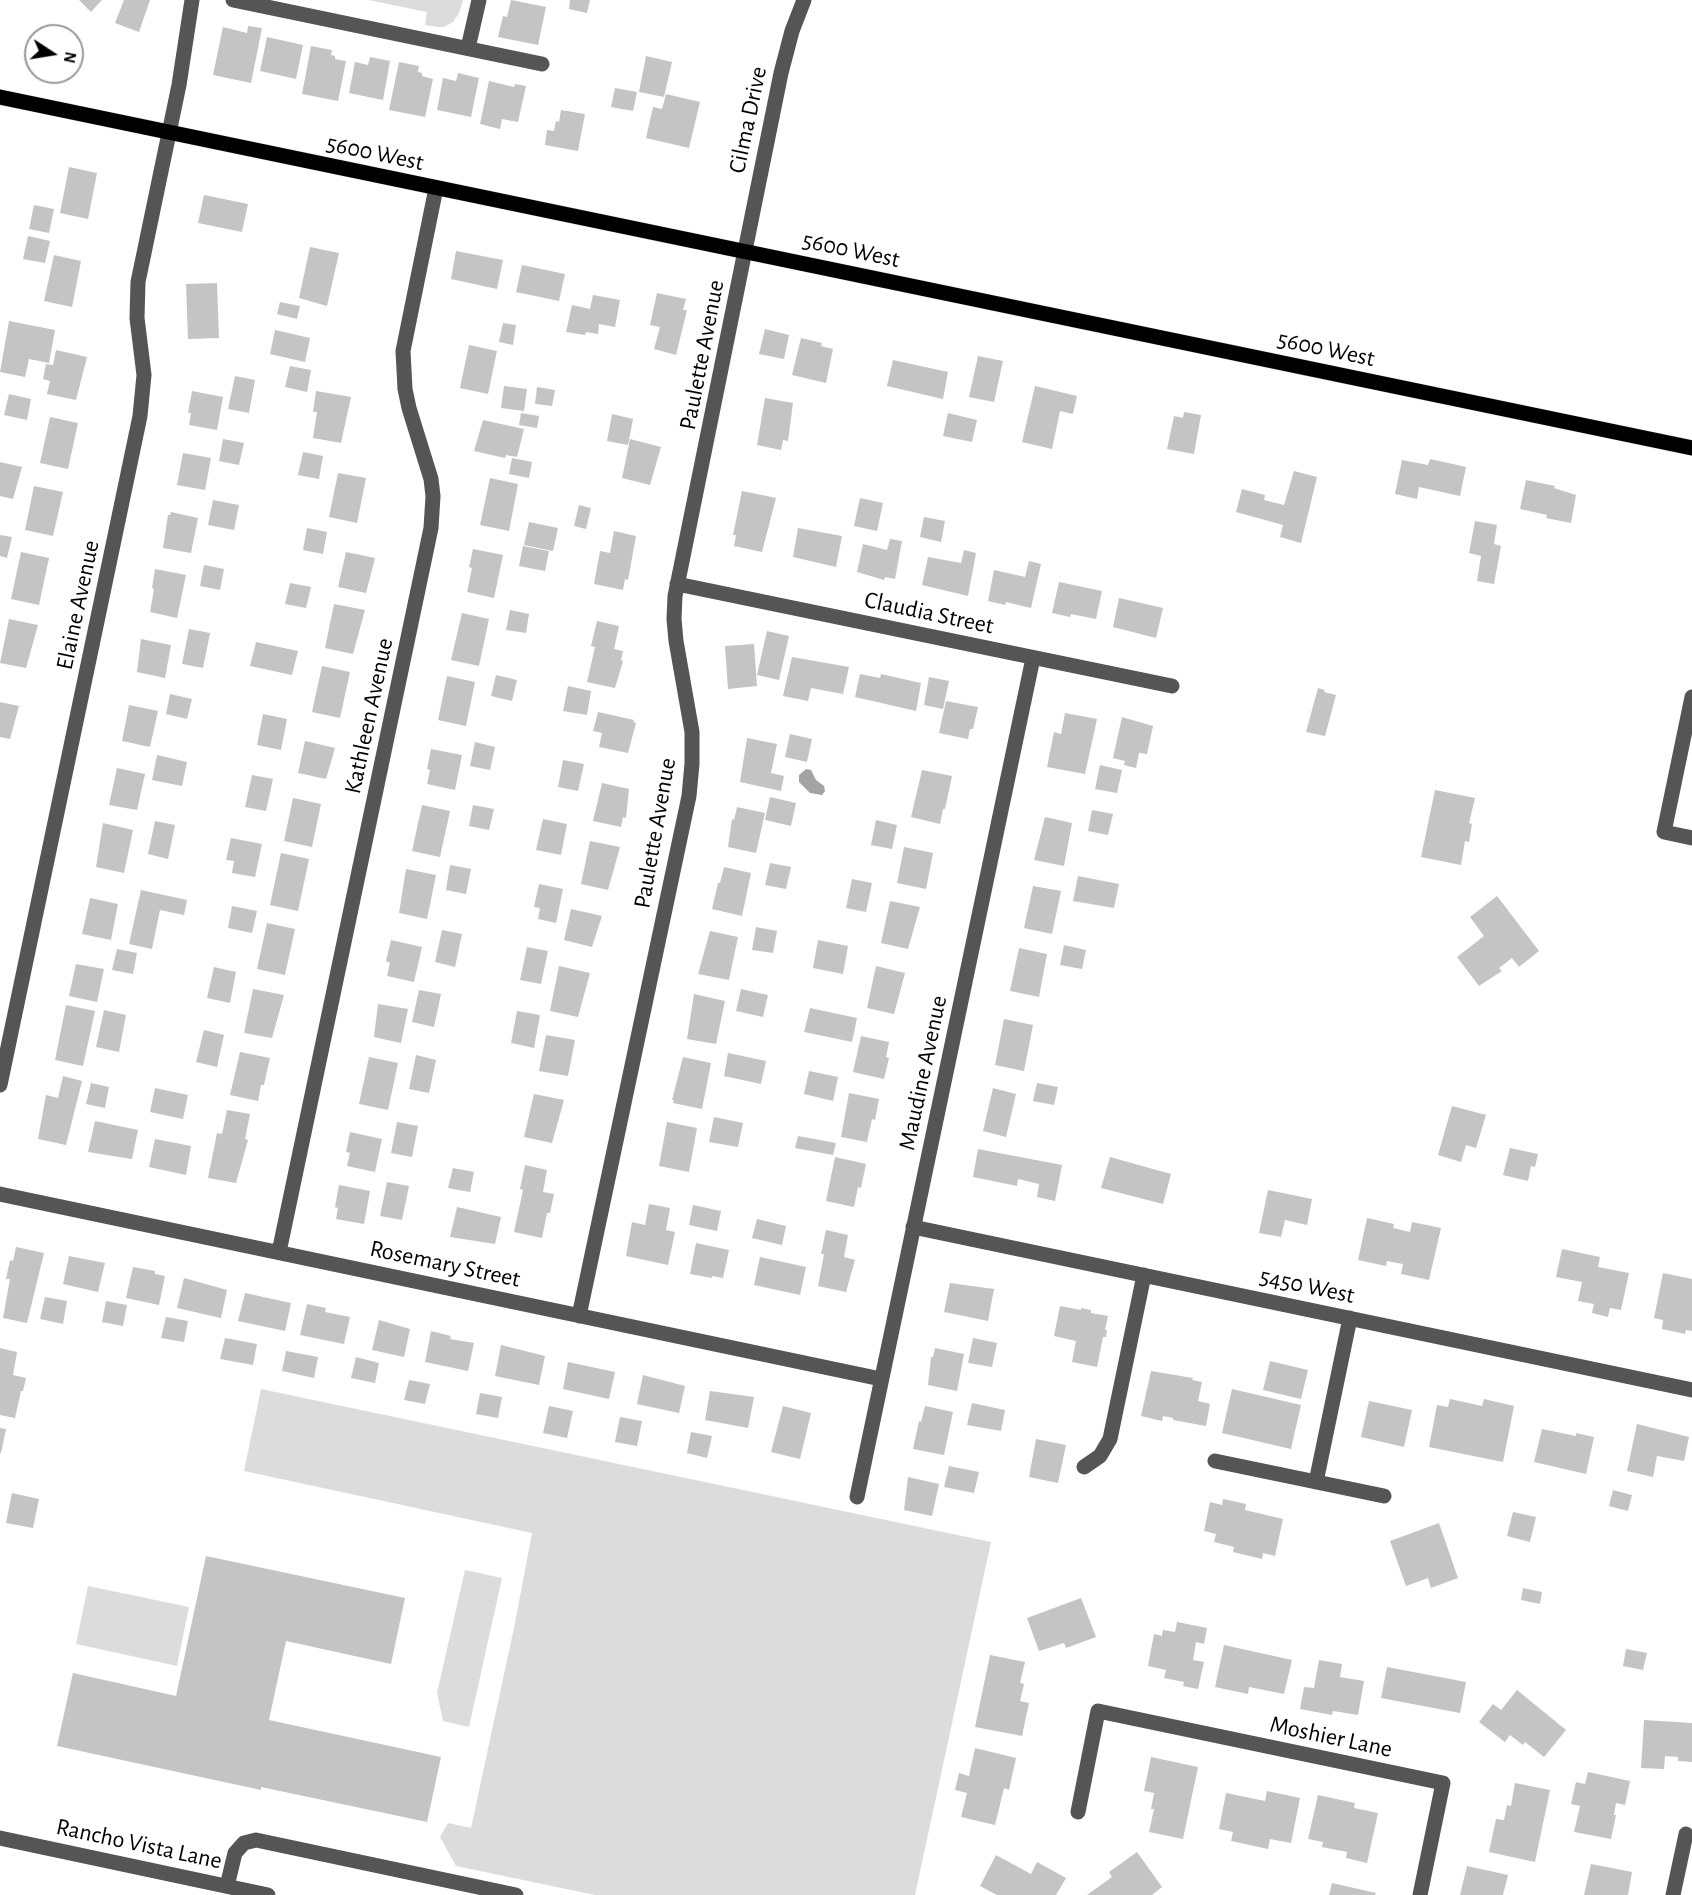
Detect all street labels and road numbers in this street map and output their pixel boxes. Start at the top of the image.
street label: Cilma Drive [723,64,773,176]
street label: 5600 West [324,129,426,177]
street label: 5600 West [800,226,902,274]
street label: Paulette Avenue [673,278,731,432]
street label: 5600 West [1275,325,1377,373]
street label: Elaine Avenue [50,538,106,672]
street label: Claudia Street [862,585,996,641]
street label: Kathleen Avenue [338,636,400,796]
street label: Paulette Avenue [628,756,682,910]
street label: Maudine Avenue [893,993,953,1153]
street label: Rosemary Street [367,1234,523,1294]
street label: 5450 West [1257,1262,1357,1310]
street label: Moshier Lane [1267,1710,1395,1764]
street label: Rancho Vista Lane [53,1812,225,1876]

